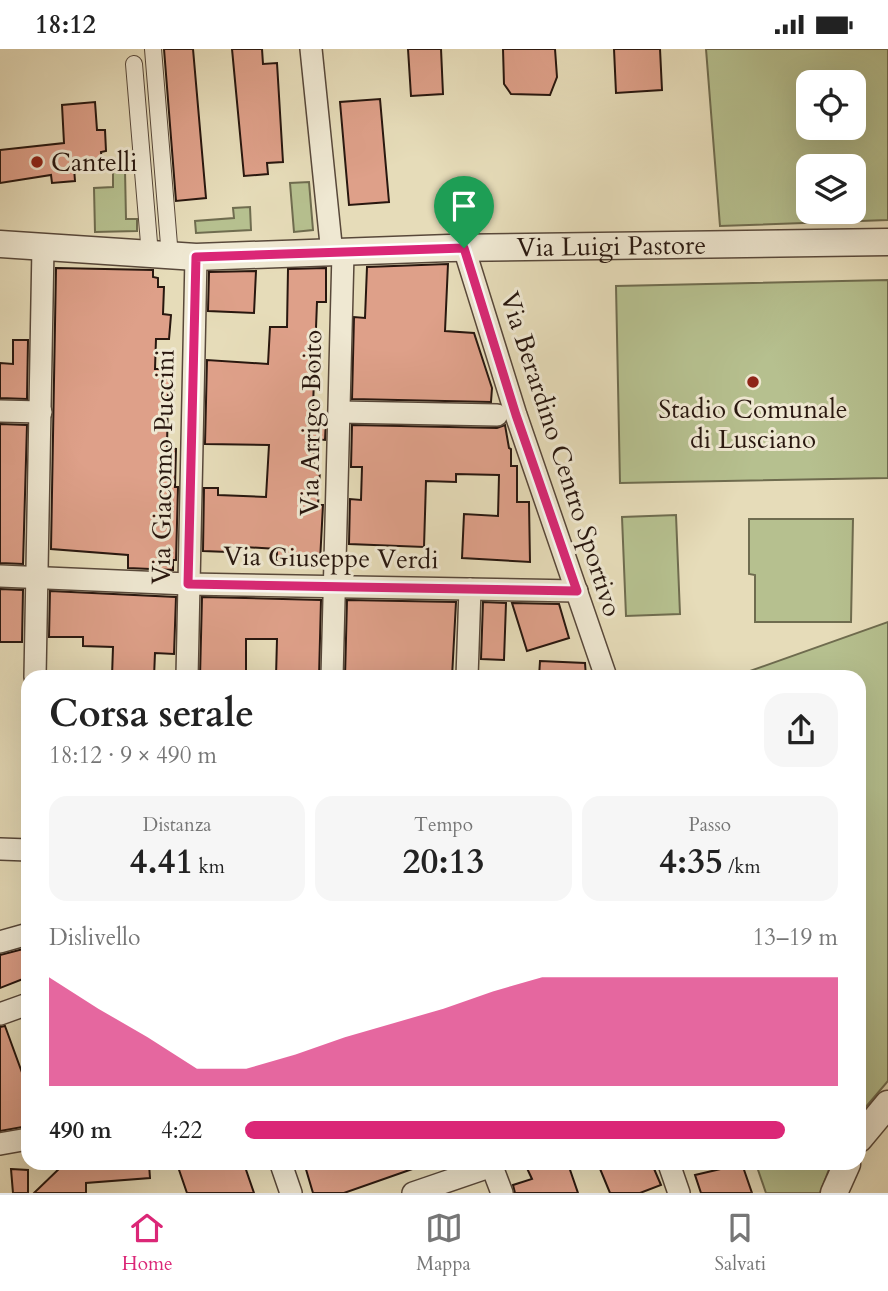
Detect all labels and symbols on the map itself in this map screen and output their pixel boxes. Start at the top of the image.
place label: Cantelli [51,145,137,180]
marker: Cantelli [29,154,45,170]
pin [434,176,494,248]
street label: Via Luigi Pastore [516,227,707,265]
street label: Via Berardino Centro Sportivo [492,287,630,621]
street label: Via Arrigo Boito [292,330,330,516]
street label: Via Giacomo Puccini [143,349,183,585]
marker: Stadio Comunale di Lusciano [745,374,761,390]
place label: Stadio Comunale di Lusciano [658,392,848,457]
street label: Via Giuseppe Verdi [223,539,439,577]

